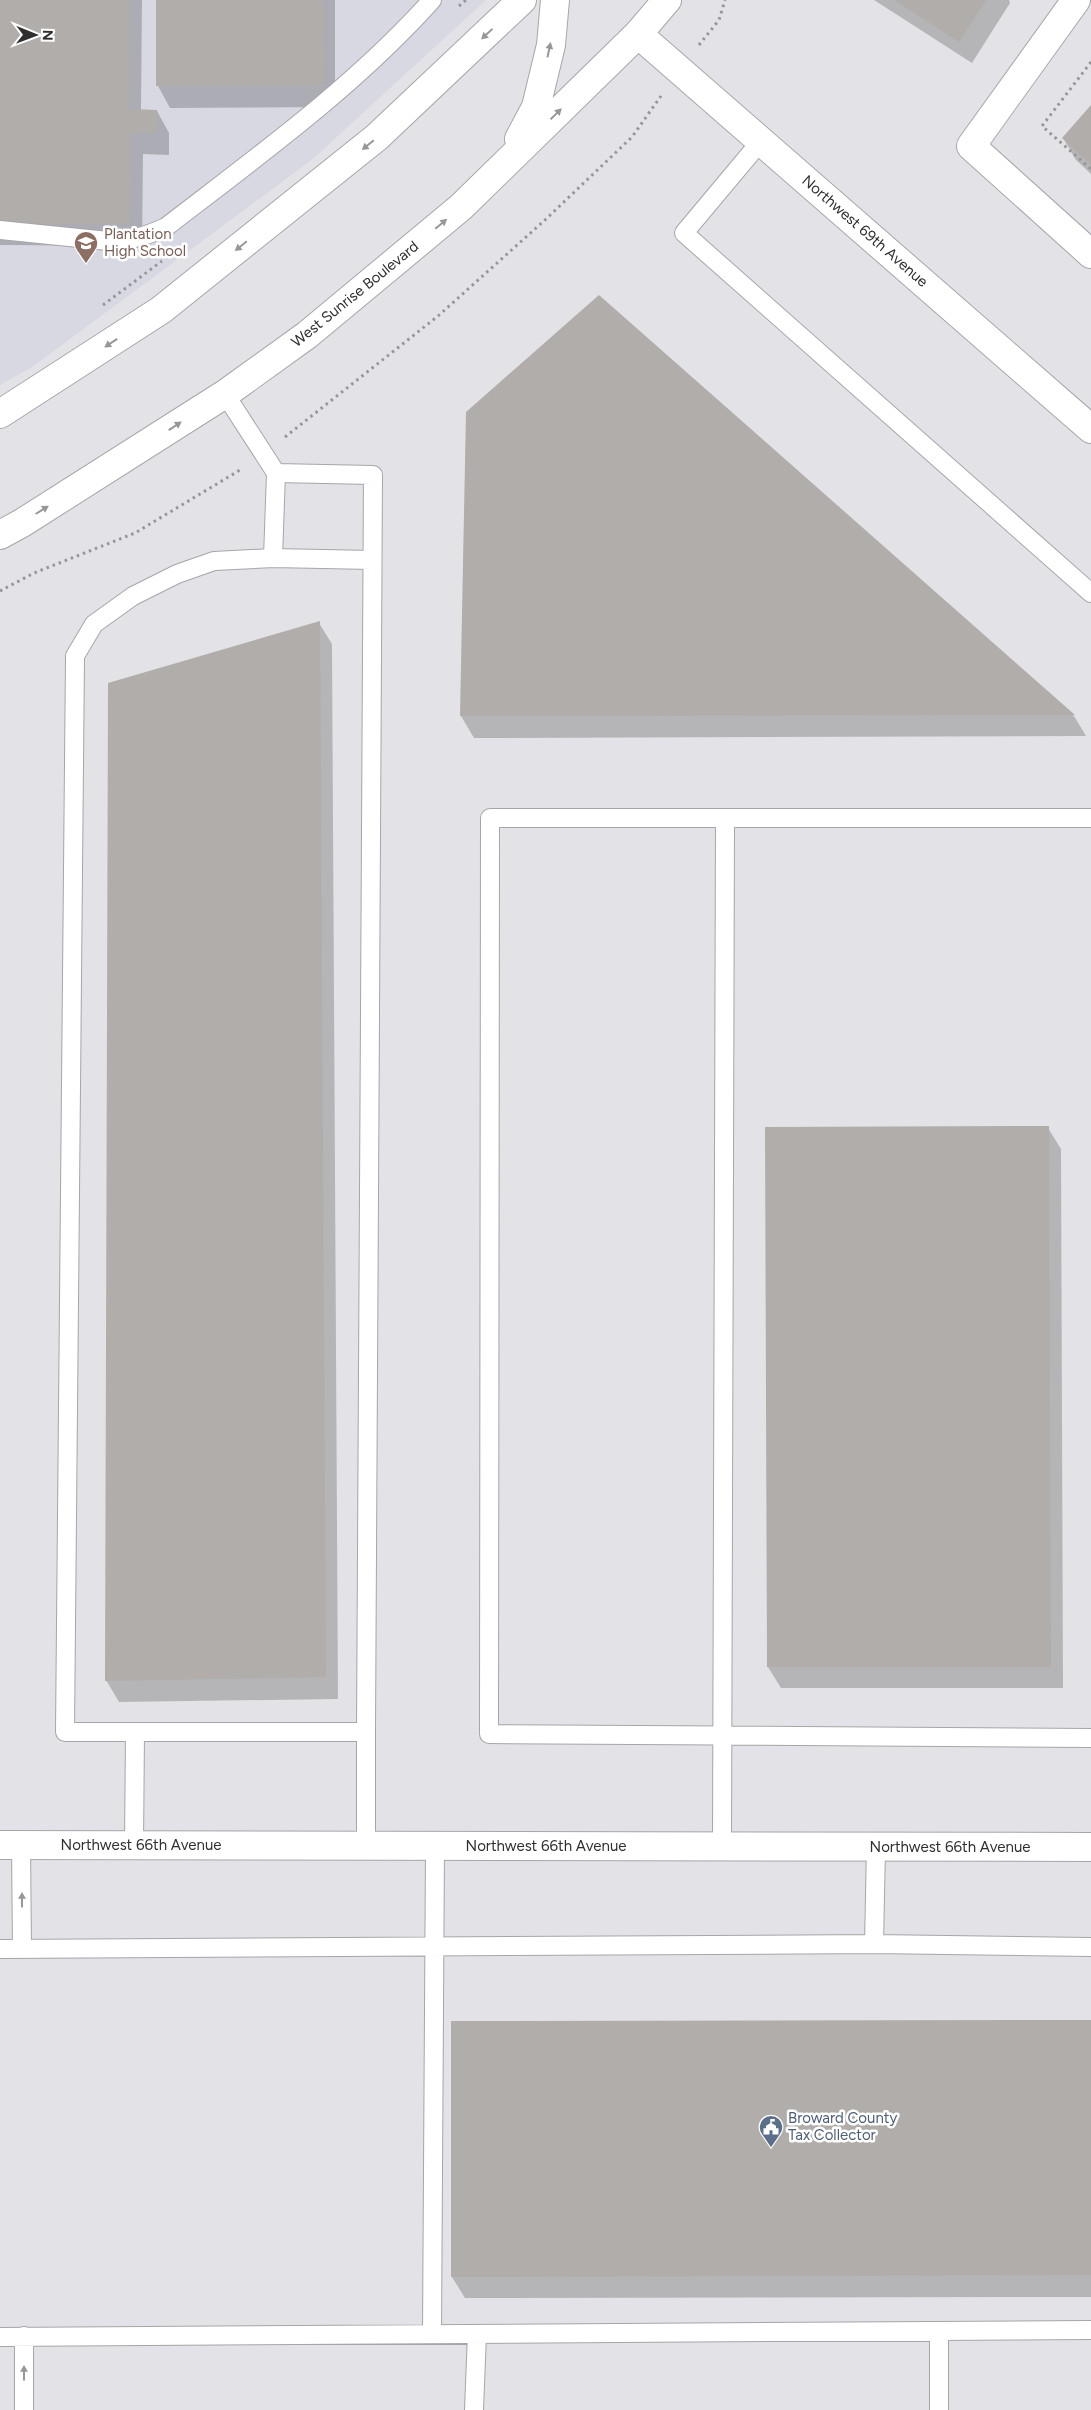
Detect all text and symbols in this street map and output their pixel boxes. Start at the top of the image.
north arrow [10,10,60,60]
one-way arrow [481,28,493,40]
text: N [39,30,56,41]
one-way arrow [546,42,554,58]
one-way arrow [549,108,561,120]
one-way arrow [362,139,375,150]
street label: Northwest 69th Avenue [798,171,932,291]
one-way arrow [434,218,446,230]
place label: Plantation High School [104,225,186,260]
school or university icon: Plantation High School [73,230,99,264]
street label: West Sunrise Boulevard [288,237,422,351]
one-way arrow [235,241,248,252]
one-way arrow [104,338,117,347]
one-way arrow [168,421,181,431]
one-way arrow [36,506,49,515]
street label: Northwest 66th Avenue [61,1836,221,1854]
street label: Northwest 66th Avenue [466,1837,626,1855]
street label: Northwest 66th Avenue [870,1838,1030,1856]
one-way arrow [18,1892,26,1908]
place label: Broward County Tax Collector [788,2109,897,2144]
public building icon: Broward County Tax Collector [758,2114,784,2148]
one-way arrow [20,2365,28,2381]

